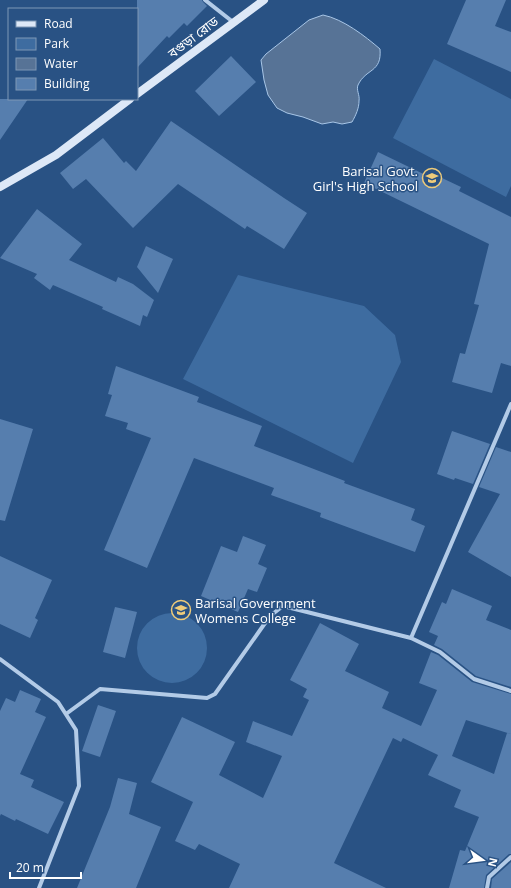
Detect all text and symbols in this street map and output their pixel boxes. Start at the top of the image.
legend [8,8,138,100]
street label: বগুড়া রোড [163,12,223,63]
text: Road [44,15,73,32]
text: Park [44,35,70,52]
text: Water [44,55,78,72]
text: Building [44,75,90,92]
place label: Barisal Govt. Girl's High School [313,162,418,195]
school or university icon: Barisal Govt. Girl's High School [421,167,443,189]
place label: Barisal Government Womens College [195,594,316,627]
school or university icon: Barisal Government Womens College [170,599,192,621]
north arrow [463,840,503,880]
scale bar [10,854,81,880]
text: N [485,856,502,869]
text: 20 m [16,859,44,876]

